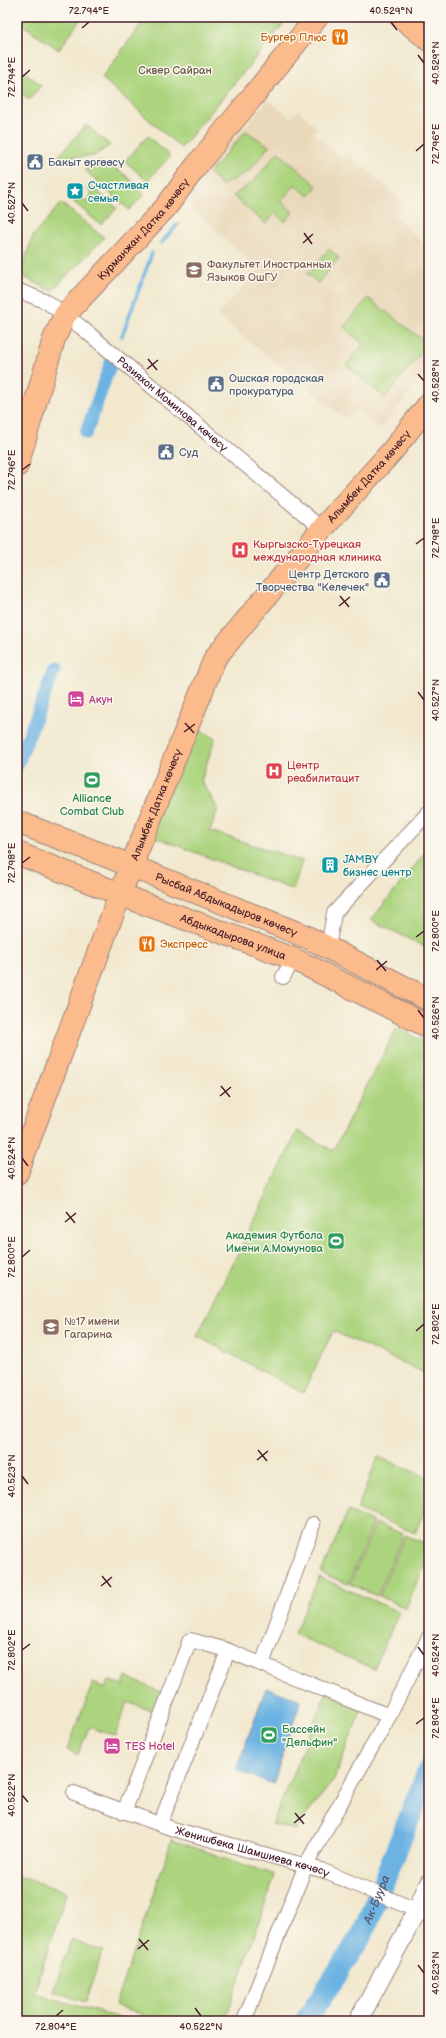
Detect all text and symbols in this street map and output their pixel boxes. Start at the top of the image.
text: 72.794°E [69,5,110,17]
text: 40.529°N [369,5,413,17]
restaurant icon: Бургер Плюс [330,27,350,47]
place label: Бургер Плюс [260,31,328,44]
text: 40.529°N [430,41,442,85]
text: 72.794°E [6,56,18,97]
park label: Сквер Сайран [138,64,212,77]
text: 72.796°E [430,123,442,164]
public building icon: Бакыт өргөөсү [25,152,45,172]
place label: Бакыт өргөөсү [48,156,125,169]
street label: Курманжан Датка көчөсү [95,175,192,283]
place label: Счастливая семья [88,179,149,205]
place icon: Счастливая семья [65,181,85,201]
text: 40.527°N [6,182,18,224]
place label: Факультет Иностранных Языков ОшГУ [207,258,332,284]
school or university icon: Факультет Иностранных Языков ОшГУ [184,260,204,280]
street label: Розияхон Моминова көчөсү [114,353,231,454]
text: 40.528°N [430,359,442,403]
place label: Ошская городская прокуратура [229,372,324,398]
public building icon: Ошская городская прокуратура [206,374,226,394]
street label: Алымбек Датка көчөсү [324,427,413,526]
public building icon: Суд [156,442,176,462]
place label: Суд [179,446,199,459]
text: 72.796°E [6,449,18,490]
text: 72.798°E [430,517,442,558]
place label: Кыргызско-Турецкая международная клиника [253,538,382,564]
hospital icon: Кыргызско-Турецкая международная клиника [230,540,250,560]
place label: Центр Детского Творчества "Келечек" [256,568,369,594]
public building icon: Центр Детского Творчества "Келечек" [372,570,392,590]
text: 40.527°N [430,679,442,721]
hotel icon: Акун [66,689,86,709]
place label: Акун [88,693,113,706]
street label: Алымбек Датка көчөсү [127,746,185,863]
place label: Центр реабилитацит [287,759,360,785]
hospital icon: Центр реабилитацит [264,761,284,781]
sports icon: Alliance Combat Club [82,770,102,790]
place label: Alliance Combat Club [60,792,124,818]
text: 72.798°E [6,842,18,883]
place label: JAMBY бизнес центр [343,853,412,879]
building icon: JAMBY бизнес центр [320,855,340,875]
street label: Рысбай Абдыкадыров көчөсү [153,870,300,939]
text: 72.800°E [430,910,442,952]
street label: Абдыкадырова улица [178,911,289,962]
restaurant icon: Экспресс [137,934,157,954]
place label: Экспресс [160,938,209,951]
text: 40.526°N [430,996,442,1040]
text: 40.524°N [6,1136,18,1180]
place label: Академия Футбола Имени А.Момунова [225,1229,323,1255]
sports icon: Академия Футбола Имени А.Момунова [326,1231,346,1251]
text: 72.800°E [6,1236,18,1278]
text: 72.802°E [430,1303,442,1345]
place label: №17 имени Гагарина [64,1315,120,1341]
school or university icon: №17 имени Гагарина [41,1317,61,1337]
text: 40.523°N [6,1454,18,1498]
text: 72.802°E [6,1629,18,1671]
text: 40.524°N [430,1633,442,1677]
text: 72.804°E [430,1697,442,1739]
place label: Бассейн "Дельфин" [282,1723,337,1749]
sports icon: Бассейн "Дельфин" [259,1725,279,1745]
hotel icon: TES Hotel [102,1736,122,1756]
place label: TES Hotel [125,1740,175,1753]
text: 40.522°N [6,1773,18,1817]
street label: Женишбека Шамшиева көчөсү [174,1823,332,1880]
water label: Ак-Буура [360,1873,393,1927]
text: 40.523°N [430,1951,442,1995]
text: 72.804°E [35,2021,77,2033]
text: 40.522°N [179,2021,223,2033]

